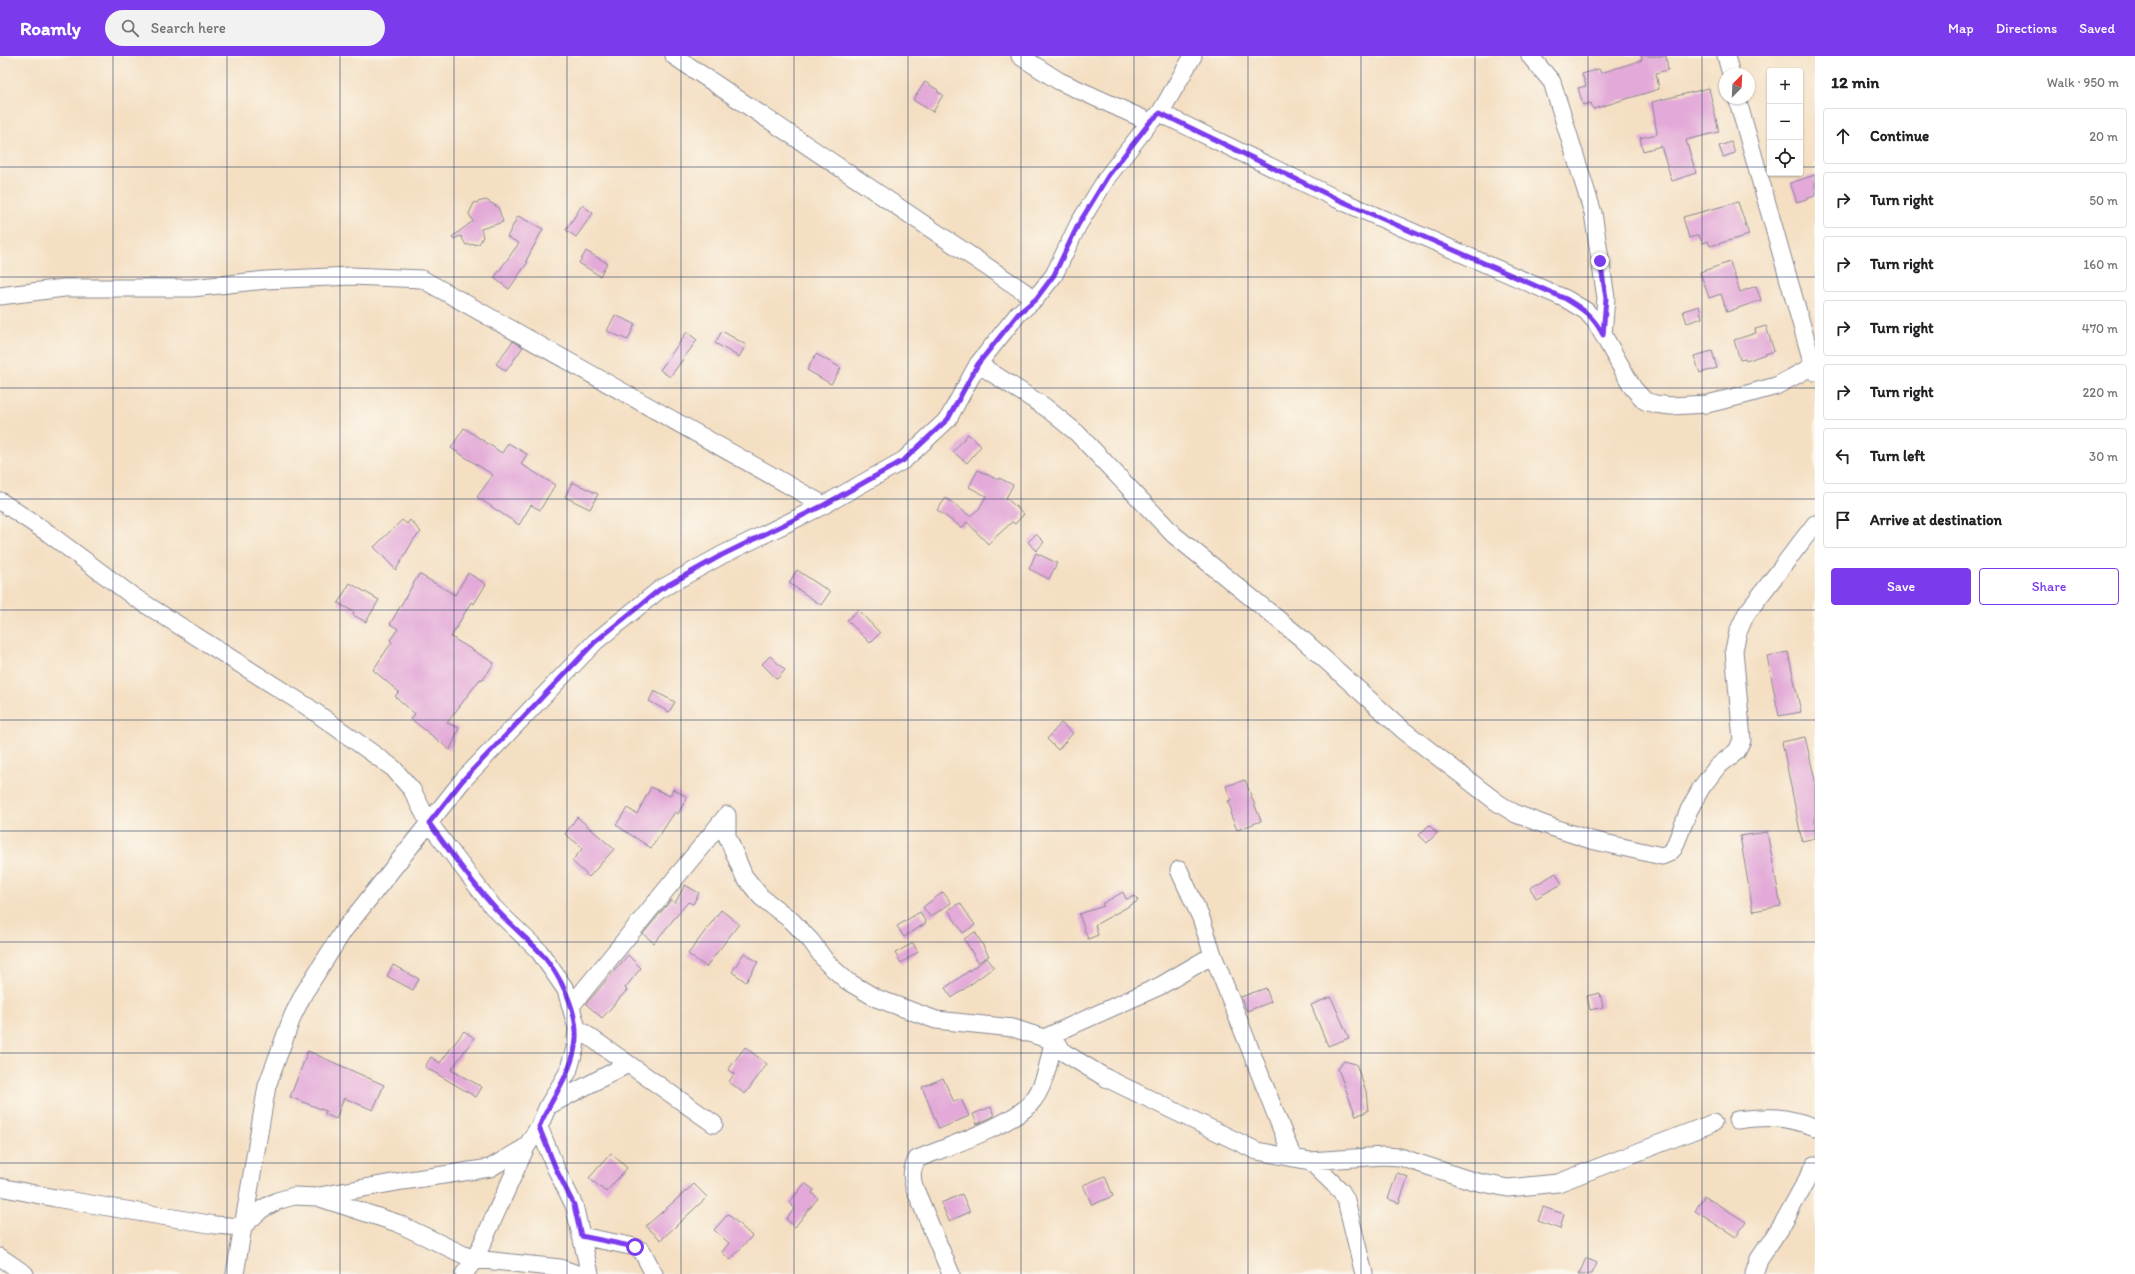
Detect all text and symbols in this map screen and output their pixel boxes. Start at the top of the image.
search box [105,10,385,46]
text: Roamly [20,17,81,40]
icon: search [119,17,141,39]
text: Search here [151,19,226,37]
text: Map [1948,20,1974,37]
text: Directions [1996,20,2057,37]
text: Saved [2079,20,2115,37]
north arrow [1719,68,1755,104]
map controls [1767,68,1803,176]
button: + [1767,68,1803,104]
text: 12 min [1831,72,1879,92]
text: Walk · 950 m [2047,75,2119,90]
button: − [1767,104,1803,140]
icon: ahead [1832,125,1854,147]
text: Continue [1870,127,1929,145]
text: 20 m [2089,129,2118,144]
button: locate [1767,140,1803,176]
icon: right [1832,189,1854,211]
text: Turn right [1870,191,1934,209]
text: 50 m [2089,193,2118,208]
route end [1591,252,1609,270]
icon: right [1832,253,1854,275]
text: Turn right [1870,255,1934,273]
text: 160 m [2083,257,2118,272]
icon: right [1832,317,1854,339]
text: Turn right [1870,319,1934,337]
text: 470 m [2082,321,2118,336]
icon: right [1832,381,1854,403]
text: Turn right [1870,383,1934,401]
text: 220 m [2082,385,2118,400]
icon: left [1832,445,1854,467]
text: Turn left [1870,447,1925,465]
text: 30 m [2089,449,2118,464]
icon: arrive [1832,509,1854,531]
text: Arrive at destination [1870,511,2002,529]
button: Save [1831,568,1971,605]
button: Share [1979,568,2119,605]
route start [626,1238,644,1256]

